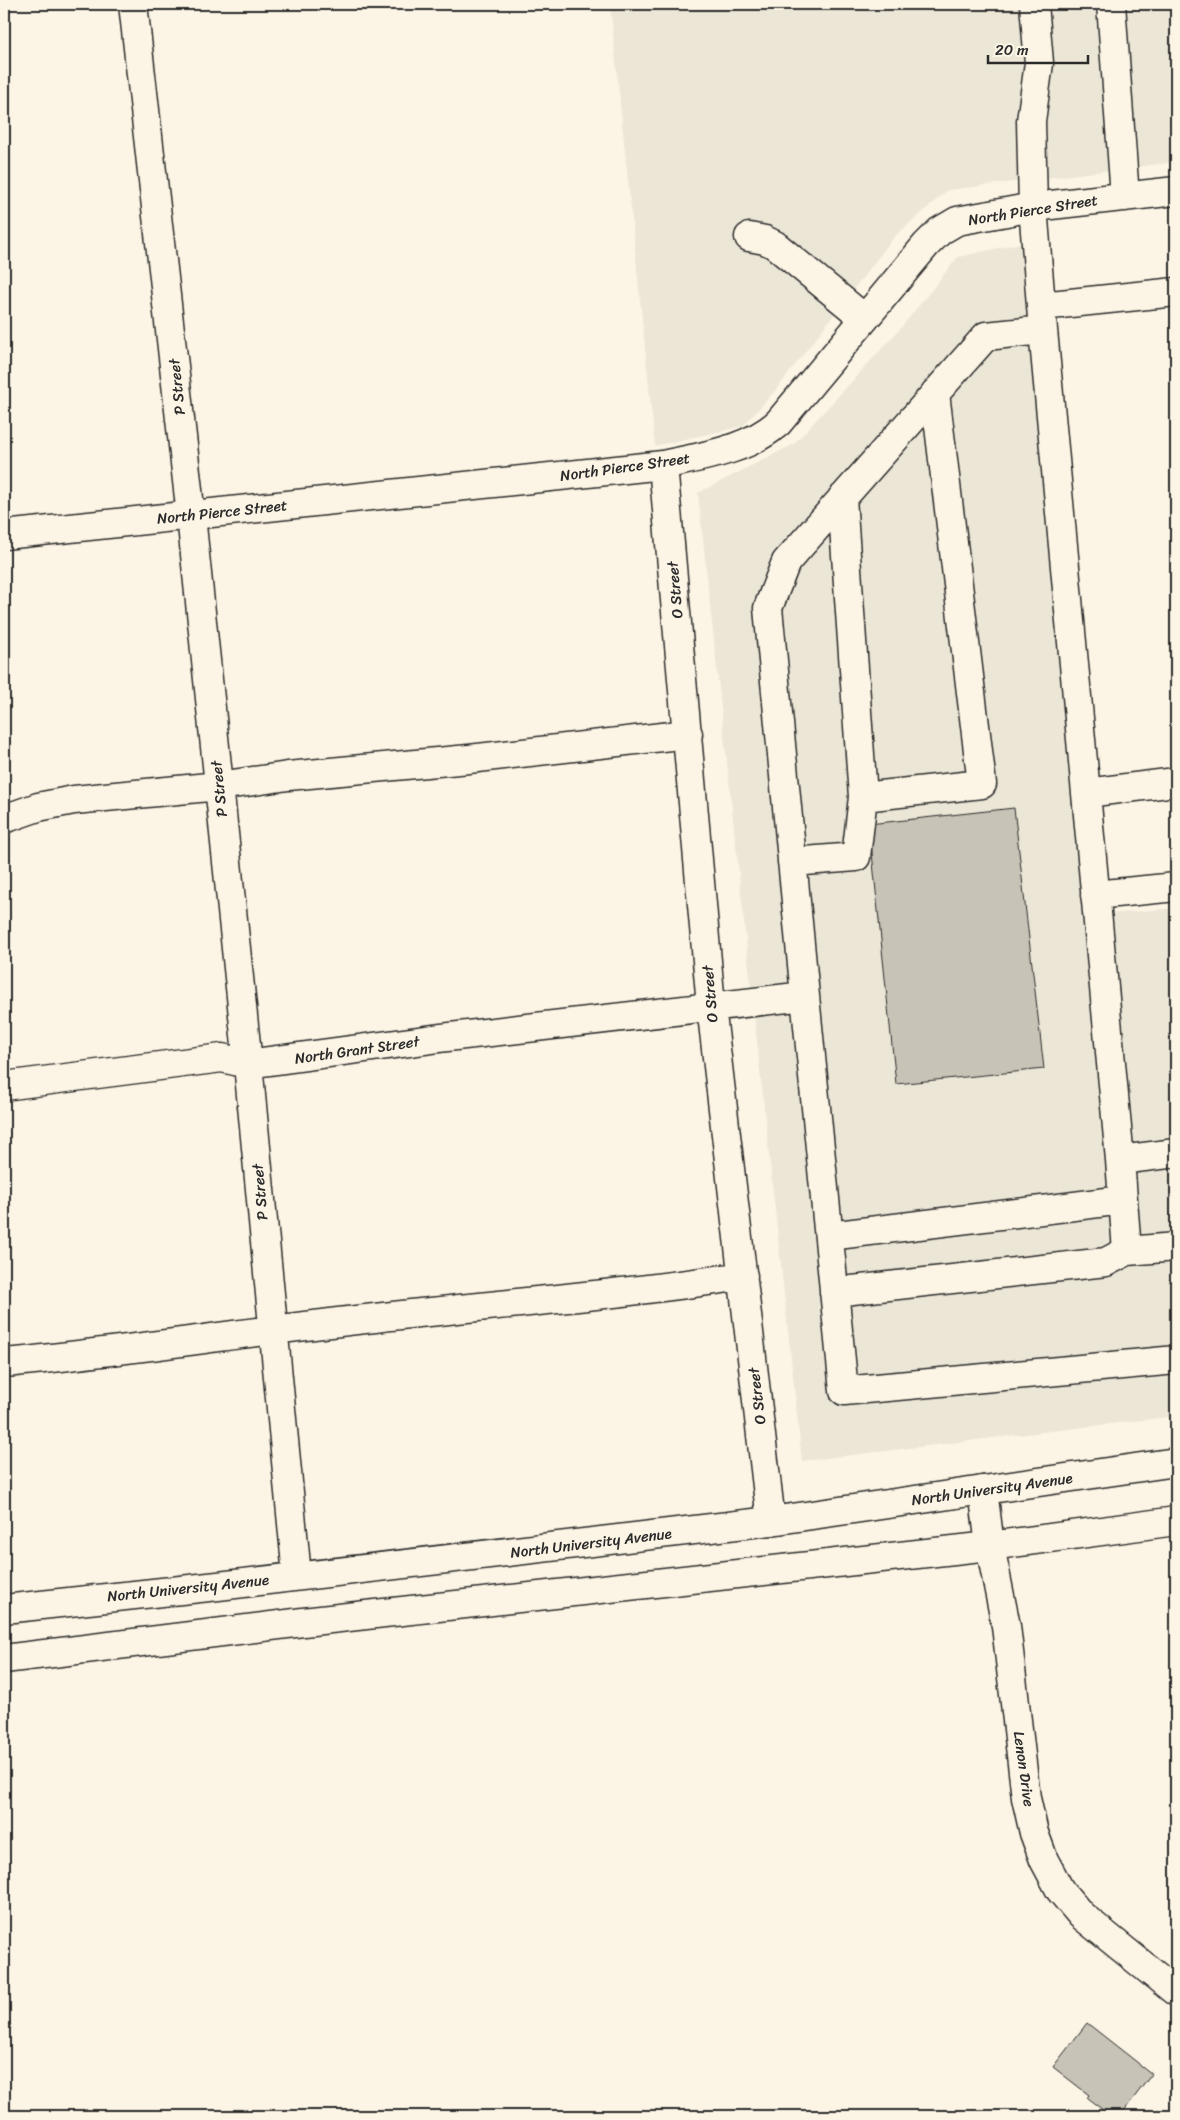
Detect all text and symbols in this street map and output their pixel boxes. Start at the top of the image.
scale bar [988,32,1088,64]
text: 20 m [995,37,1029,63]
street label: North Pierce Street [966,187,1100,233]
street label: P Street [161,357,193,417]
street label: North Pierce Street [558,445,692,489]
street label: North Pierce Street [155,492,289,532]
street label: O Street [659,559,690,620]
street label: P Street [203,759,235,819]
street label: O Street [694,963,725,1024]
street label: North Grant Street [293,1028,422,1072]
street label: P Street [245,1162,275,1221]
street label: O Street [740,1365,773,1426]
street label: North University Avenue [910,1465,1074,1513]
street label: North University Avenue [509,1520,673,1566]
street label: North University Avenue [106,1567,270,1609]
street label: Lenon Drive [1006,1729,1042,1809]

